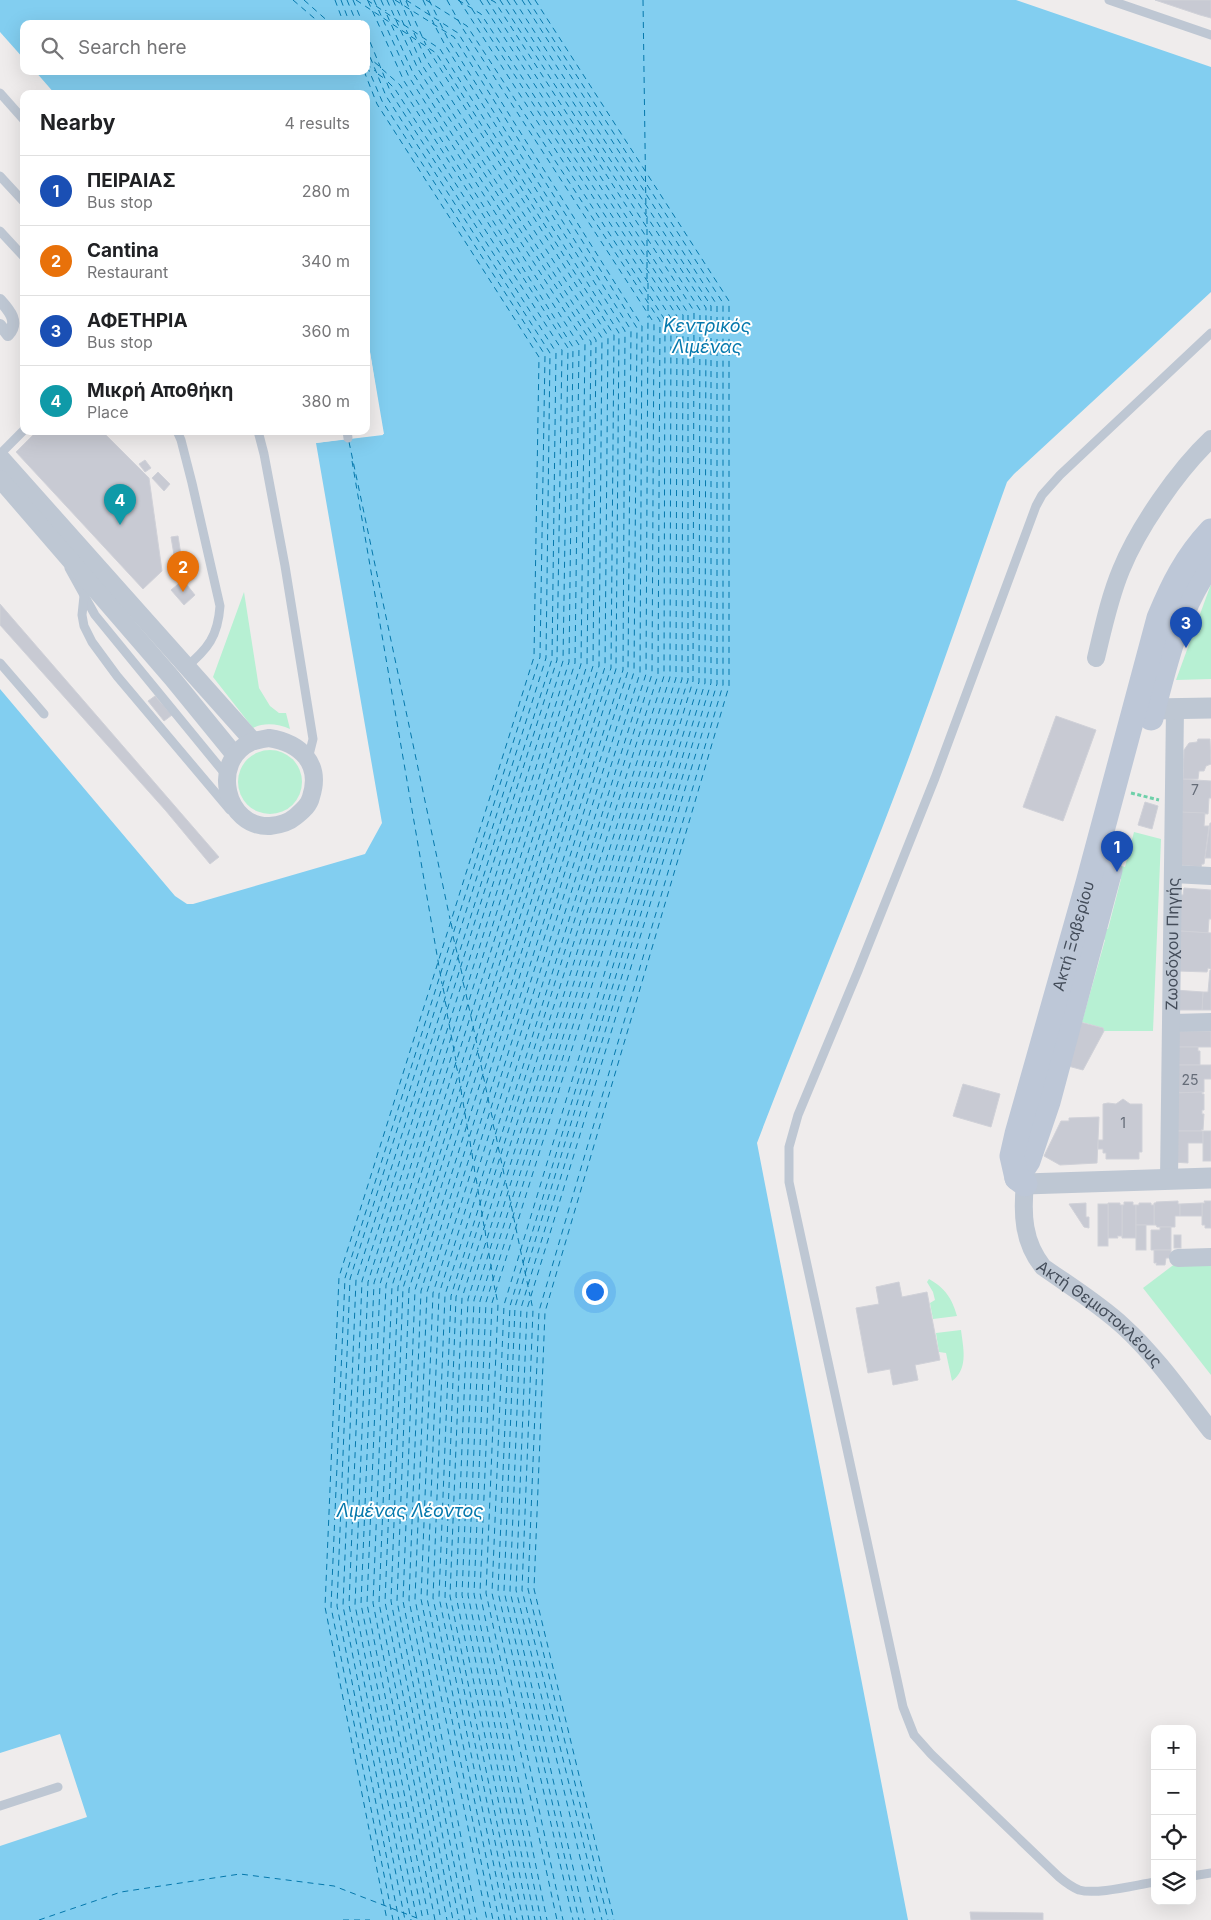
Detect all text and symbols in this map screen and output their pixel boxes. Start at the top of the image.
search box [20,20,370,75]
icon: search [38,34,66,62]
text: Search here [78,36,187,59]
text: Nearby [40,110,115,135]
text: 4 results [285,113,350,133]
text: ΠΕΙΡΑΙΑΣ [87,169,176,192]
text: 1 [53,181,59,201]
text: 280 m [302,181,350,201]
text: Bus stop [87,192,153,212]
text: Cantina [87,239,159,262]
text: 2 [51,251,61,271]
text: 340 m [301,251,350,271]
text: Restaurant [87,262,168,282]
text: ΑΦΕΤΗΡΙΑ [87,309,188,332]
water label: Κεντρικός Λιμένας [663,315,751,357]
text: 3 [51,321,61,341]
text: 360 m [302,321,350,341]
text: Bus stop [87,332,153,352]
text: Μικρή Αποθήκη [87,379,233,402]
text: 4 [51,391,61,411]
text: 380 m [302,391,350,411]
text: Place [87,402,129,422]
pin: 4 [104,484,136,525]
pin: 2 [167,551,199,592]
pin: 3 [1170,607,1202,648]
house number: 7 [1191,781,1199,798]
pin: 1 [1101,831,1133,872]
street label: Ακτή Ξαβερίου [1048,878,1098,993]
street label: Ζωοδόχου Πηγής [1161,878,1183,1011]
house number: 25 [1181,1071,1199,1088]
house number: 1 [1120,1114,1126,1131]
street label: Ακτή Θεμιστοκλέους [1033,1256,1167,1371]
your location [582,1279,608,1305]
water label: Λιμένας Λέοντος [336,1500,483,1521]
map controls [1151,1725,1196,1905]
button: + [1151,1725,1196,1770]
button: − [1151,1770,1196,1815]
button: locate [1151,1815,1196,1860]
button: layers [1151,1860,1196,1905]

